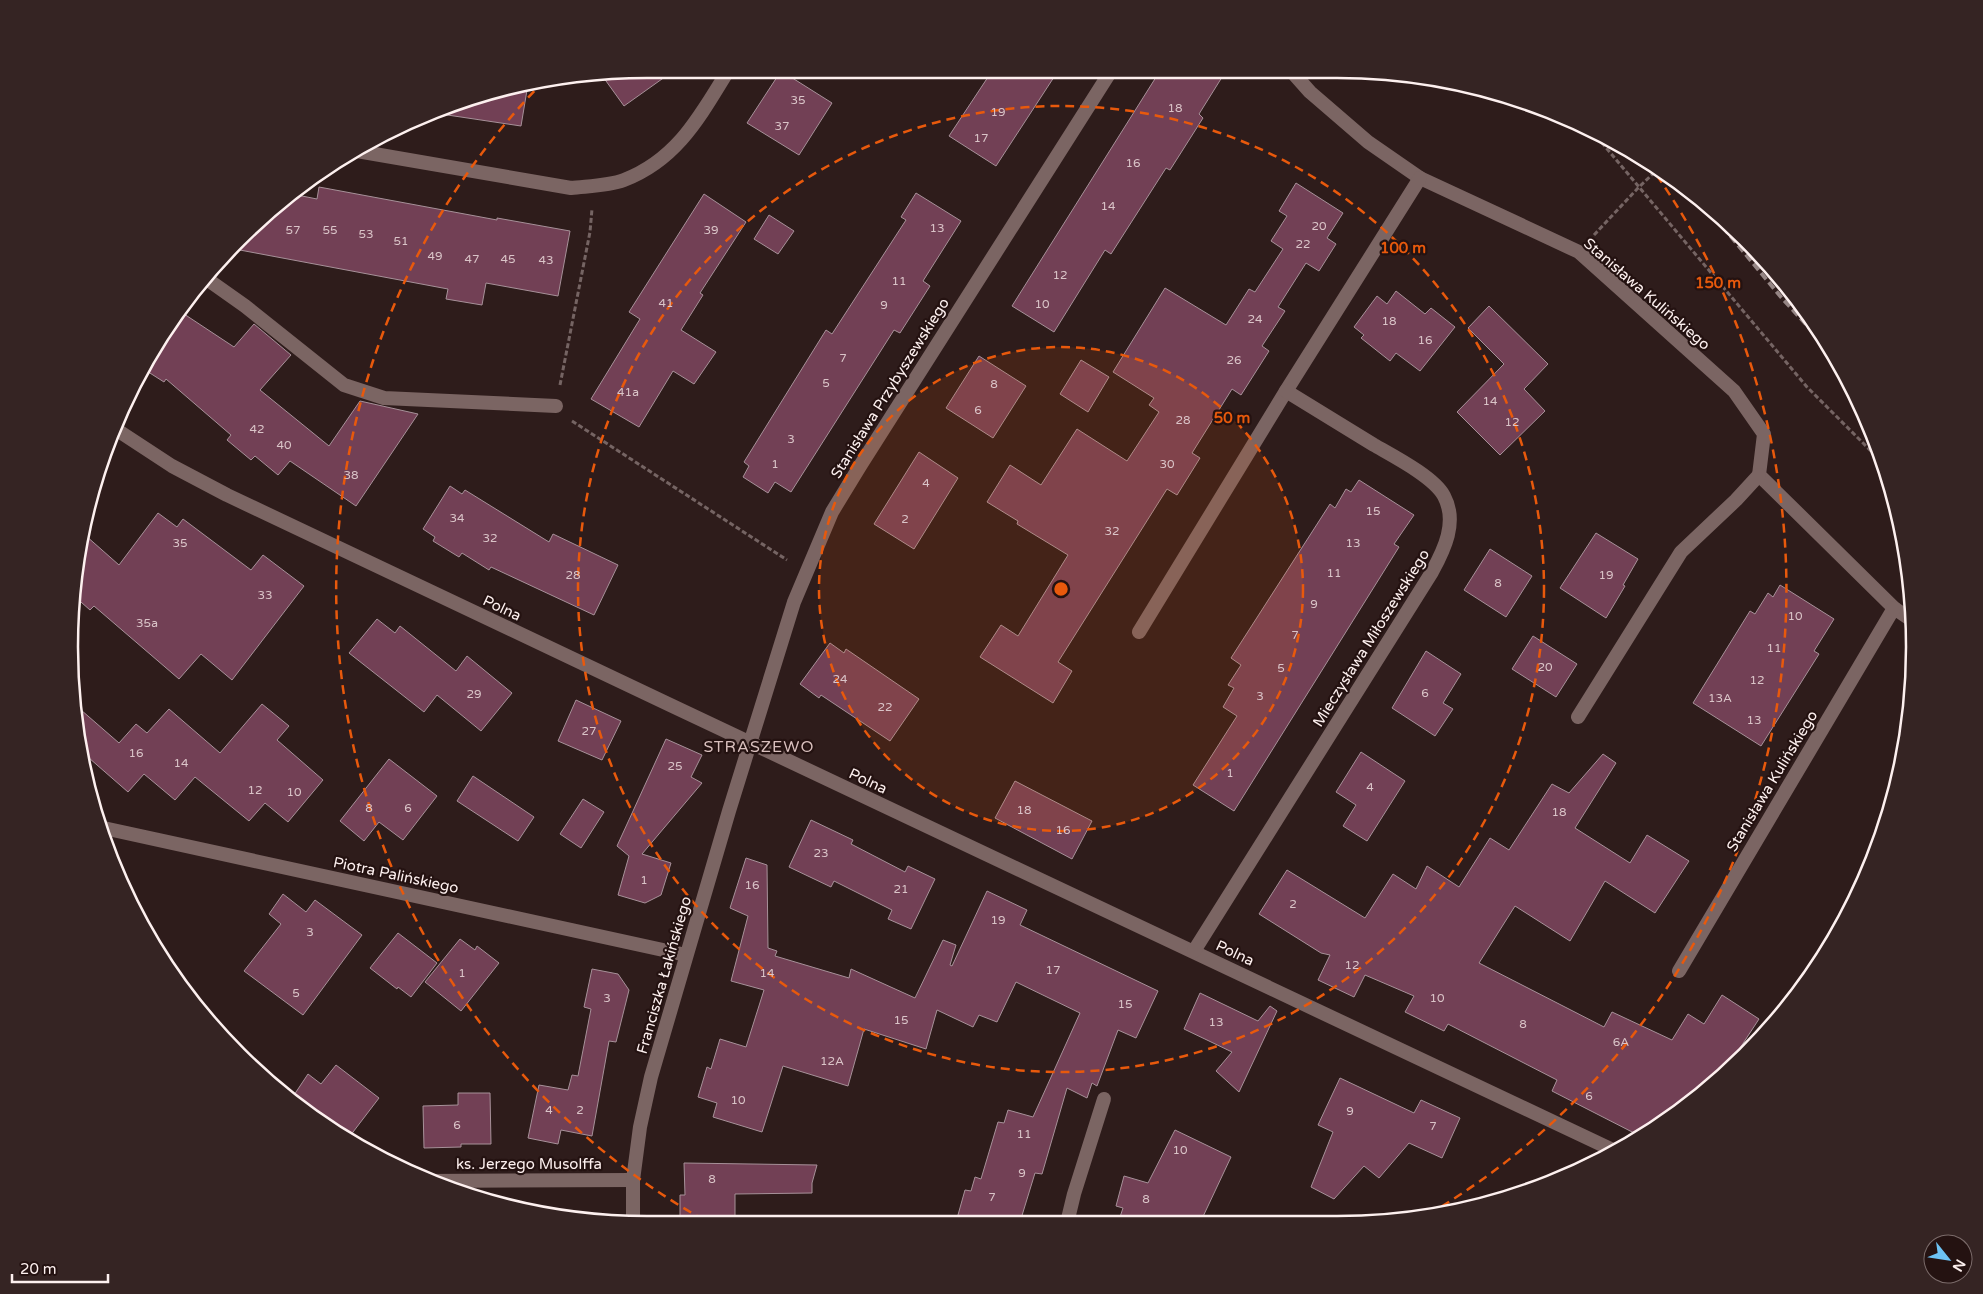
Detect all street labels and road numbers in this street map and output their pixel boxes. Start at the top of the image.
street label: Stanisława Kulińskiego [1580,234,1714,354]
street label: Stanisława Przybyszewskiego [827,295,953,481]
street label: Mieczysława Miłoszewskiego [1309,546,1433,730]
street label: Polna [480,591,524,625]
street label: Stanisława Kulińskiego [1723,707,1821,855]
street label: Polna [846,764,890,798]
street label: Piotra Palińskiego [332,853,460,897]
street label: Franciszka Łakińskiego [633,894,695,1056]
street label: Polna [1213,936,1257,970]
street label: ks. Jerzego Musolffa [456,1155,602,1173]

